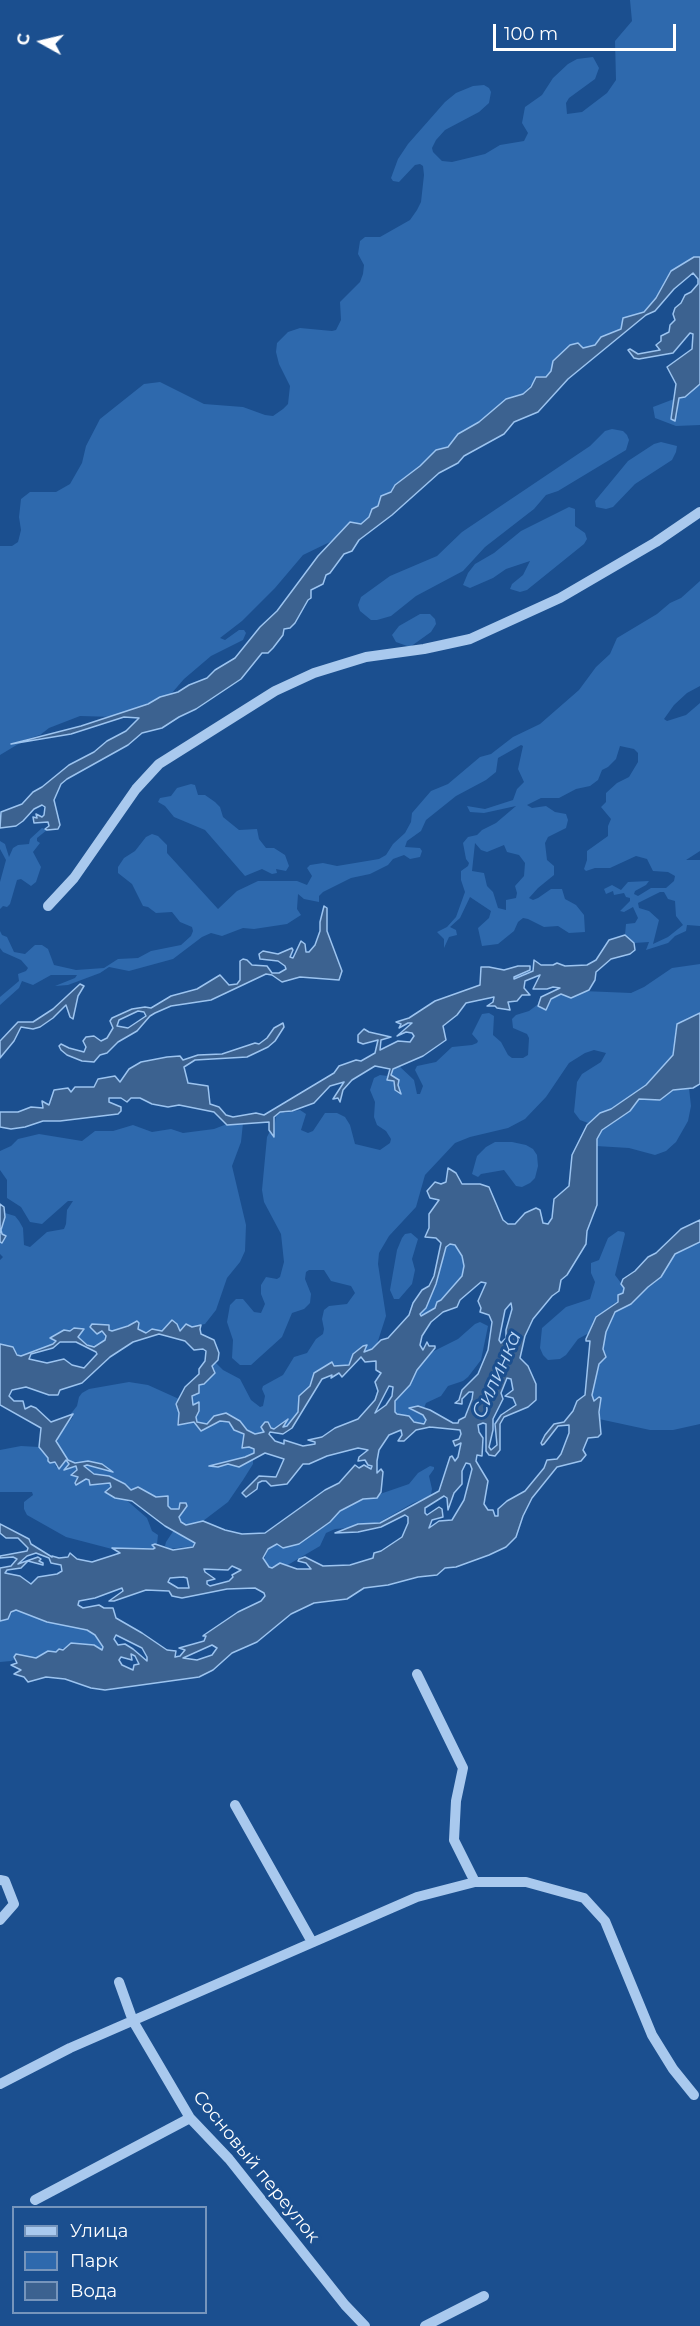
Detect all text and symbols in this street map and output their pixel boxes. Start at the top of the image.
north arrow [12,12,72,72]
scale bar [496,12,679,50]
text: 100 m [504,23,558,45]
text: С [13,32,34,47]
water label: Силинка [467,1327,527,1423]
street label: Сосновый переулок [188,2087,324,2247]
legend [12,2206,207,2314]
text: Улица [70,2220,128,2242]
text: Парк [70,2250,118,2272]
text: Вода [70,2280,117,2302]

